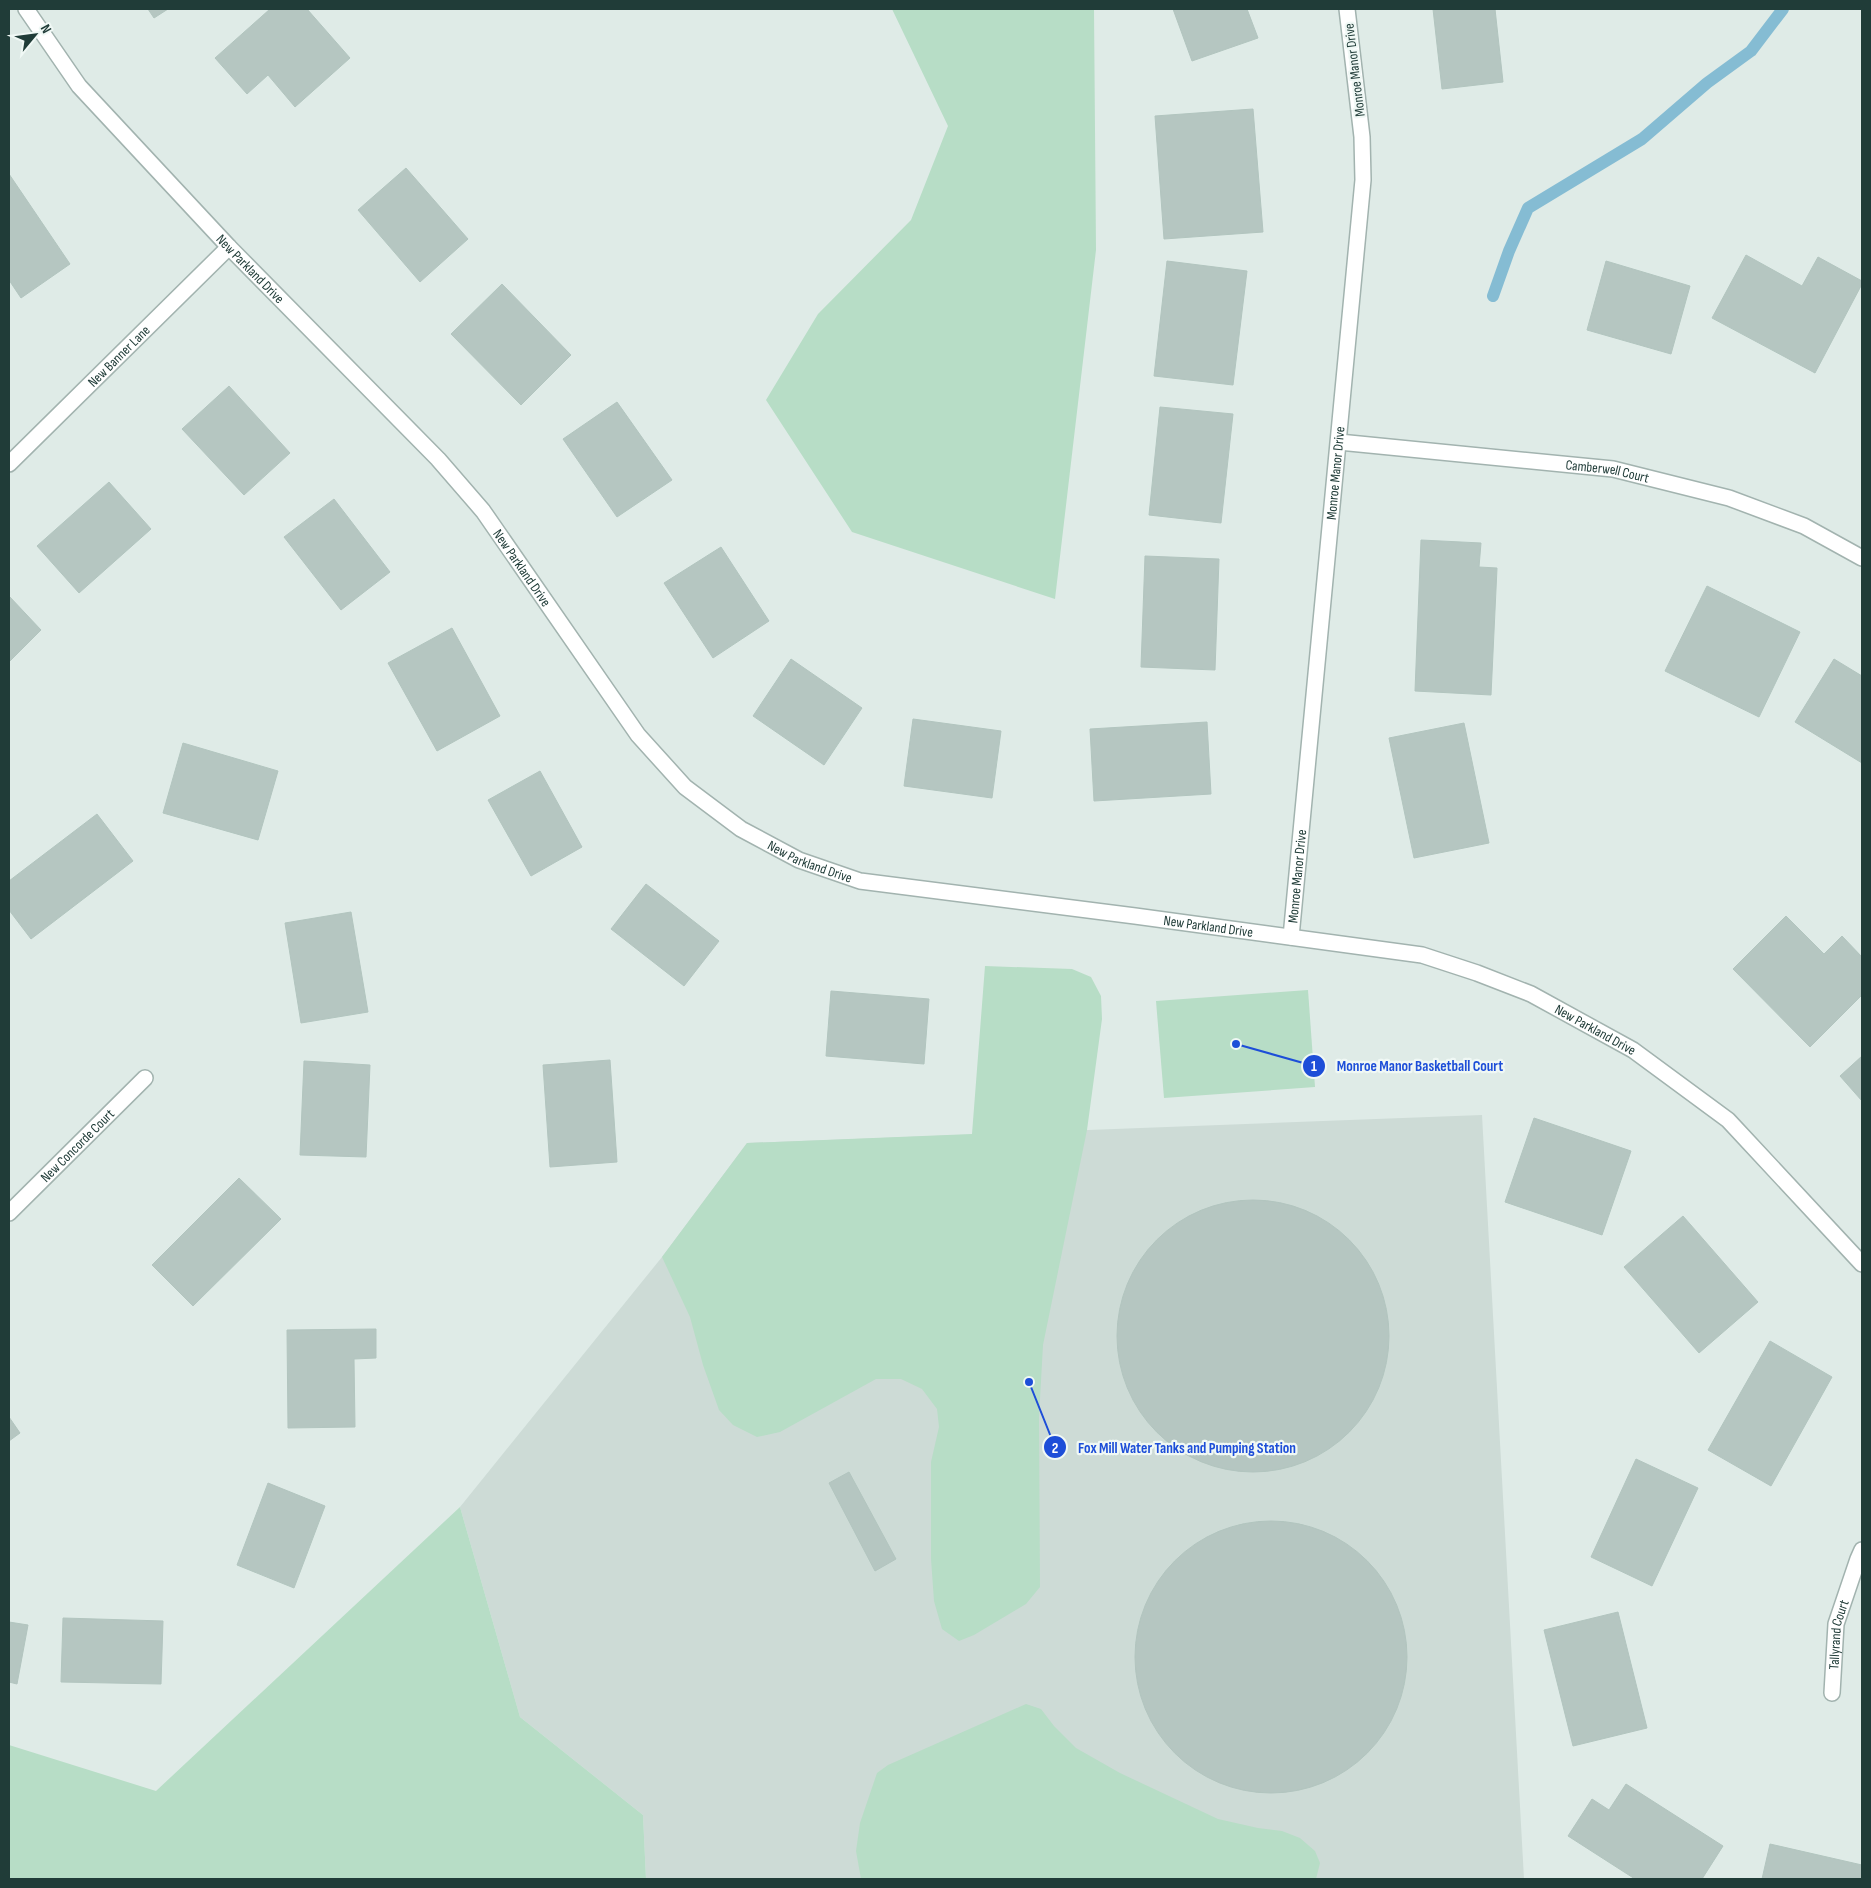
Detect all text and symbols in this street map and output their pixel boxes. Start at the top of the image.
north arrow [10,10,60,60]
text: N [37,22,55,36]
street label: Monroe Manor Drive [1340,22,1369,118]
street label: New Parkland Drive [213,231,288,307]
street label: New Banner Lane [84,322,154,391]
street label: Monroe Manor Drive [1323,426,1349,521]
street label: Camberwell Court [1565,456,1651,487]
street label: New Parkland Drive [489,526,554,610]
street label: Monroe Manor Drive [1284,829,1310,924]
street label: New Parkland Drive [765,837,854,887]
street label: New Parkland Drive [1163,912,1254,941]
street label: New Parkland Drive [1552,1001,1639,1059]
callout: Monroe Manor Basketball Court [1302,1051,1513,1081]
text: 1 [1311,1057,1317,1076]
text: Monroe Manor Basketball Court [1337,1057,1503,1076]
street label: New Concorde Court [37,1106,118,1186]
callout: Fox Mill Water Tanks and Pumping Station [1043,1432,1306,1462]
text: 2 [1052,1439,1058,1458]
text: Fox Mill Water Tanks and Pumping Station [1078,1439,1296,1458]
street label: Tallyrand Court [1825,1597,1853,1670]

